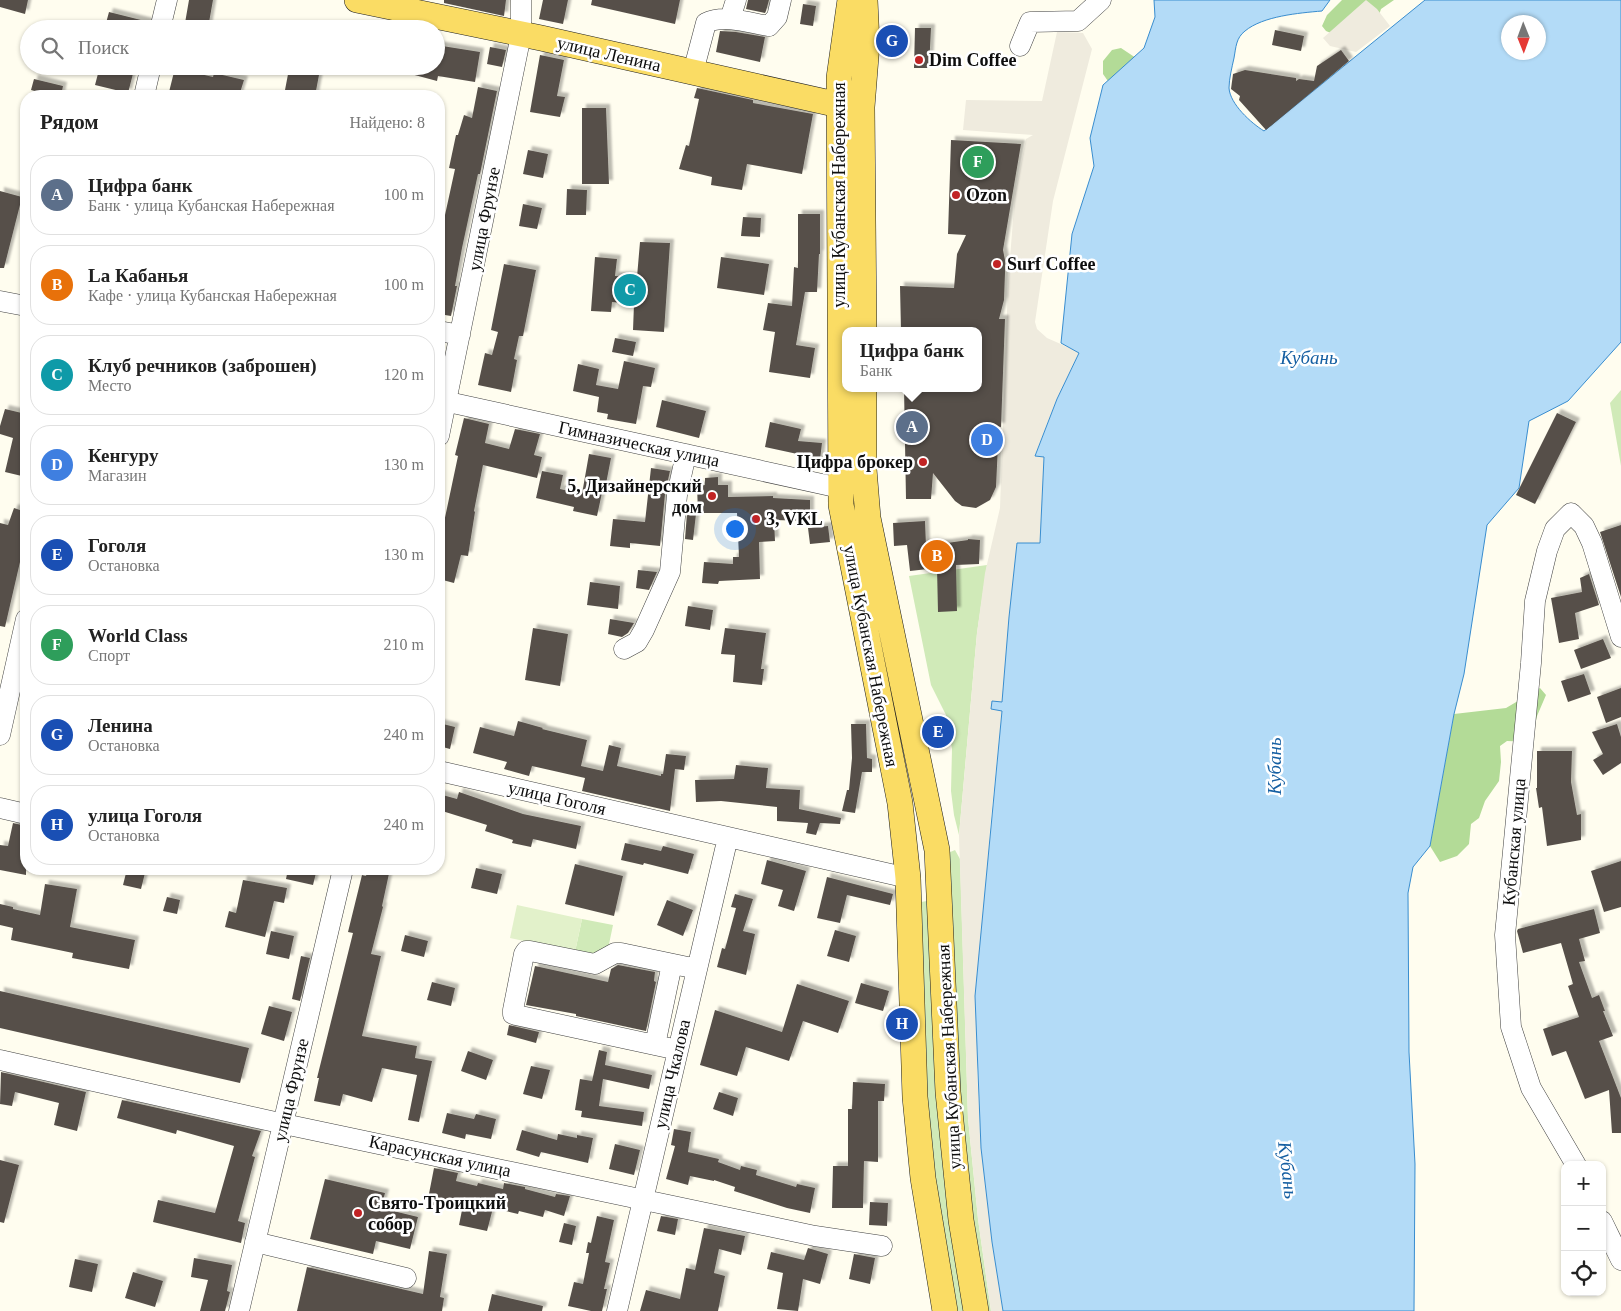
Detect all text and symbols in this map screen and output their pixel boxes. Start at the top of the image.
north arrow [1501,15,1546,60]
search box [20,20,445,75]
pin: G [876,22,908,60]
street label: улица Ленина [555,32,663,76]
icon: search [38,34,66,62]
text: Поиск [78,37,129,58]
place label: Dim Coffee [929,50,1016,70]
marker: Dim Coffee [913,54,925,66]
street label: улица Кубанская Набережная [829,82,849,308]
text: Рядом [40,110,99,134]
text: Найдено: 8 [350,114,425,131]
pin: F [962,143,994,181]
street label: улица Фрунзе [464,165,504,273]
text: Цифра банк [88,175,193,196]
place label: Ozon [966,185,1007,205]
text: A [51,186,63,203]
text: 100 m [384,186,424,203]
marker: Ozon [950,189,962,201]
text: Банк · улица Кубанская Набережная [88,197,334,214]
place label: Surf Coffee [1007,254,1095,274]
marker: Surf Coffee [991,258,1003,270]
text: La Кабанья [88,265,188,286]
pin: C [614,271,646,309]
text: B [52,276,62,293]
text: 100 m [384,276,424,293]
text: Кафе · улица Кубанская Набережная [88,287,337,304]
popup [842,327,982,392]
text: Цифра банк [860,340,964,361]
water label: Кубань [1279,347,1338,368]
text: Клуб речников (заброшен) [88,355,317,376]
text: Банк [860,362,892,379]
text: C [51,366,63,383]
text: 120 m [384,366,424,383]
text: Место [88,377,131,394]
pin: A [896,408,928,446]
street label: Гимназическая улица [557,417,721,471]
pin: D [971,421,1003,459]
text: Кенгуру [88,445,158,466]
place label: Цифра брокер [797,452,913,472]
text: D [51,456,63,473]
text: 130 m [384,456,424,473]
marker: Цифра брокер [917,456,929,468]
text: Магазин [88,467,146,484]
place label: 5, Дизайнерский дом [567,476,702,517]
marker: 5, Дизайнерский дом [706,490,718,502]
place label: 3, VKL [766,509,823,529]
marker: 3, VKL [750,513,762,525]
your location [722,516,748,542]
text: Гоголя [88,535,146,556]
pin: B [921,537,953,575]
street label: улица Кубанская Набережная [840,543,902,769]
text: E [52,546,62,563]
text: 130 m [384,546,424,563]
text: Остановка [88,557,160,574]
text: World Class [88,625,188,646]
text: F [52,636,62,653]
text: 210 m [384,636,424,653]
text: Спорт [88,647,130,664]
pin: E [922,713,954,751]
text: Ленина [88,715,153,736]
text: G [51,726,63,743]
text: 240 m [384,726,424,743]
text: Остановка [88,737,160,754]
water label: Кубань [1264,737,1285,796]
street label: улица Гоголя [506,777,608,819]
street label: Кубанская улица [1498,777,1530,907]
text: улица Гоголя [88,805,202,826]
text: H [51,816,63,833]
text: 240 m [384,816,424,833]
text: Остановка [88,827,160,844]
street label: улица Кубанская Набережная [933,944,965,1170]
pin: H [886,1005,918,1043]
street label: улица Чкалова [650,1017,694,1131]
street label: улица Фрунзе [269,1036,313,1144]
street label: Карасунская улица [367,1131,513,1181]
water label: Кубань [1274,1139,1302,1200]
map controls [1561,1161,1606,1296]
button: + [1561,1161,1606,1206]
place label: Свято-Троицкий собор [368,1193,506,1234]
button: − [1561,1206,1606,1251]
marker: Свято-Троицкий собор [352,1207,364,1219]
button: locate [1561,1251,1606,1296]

